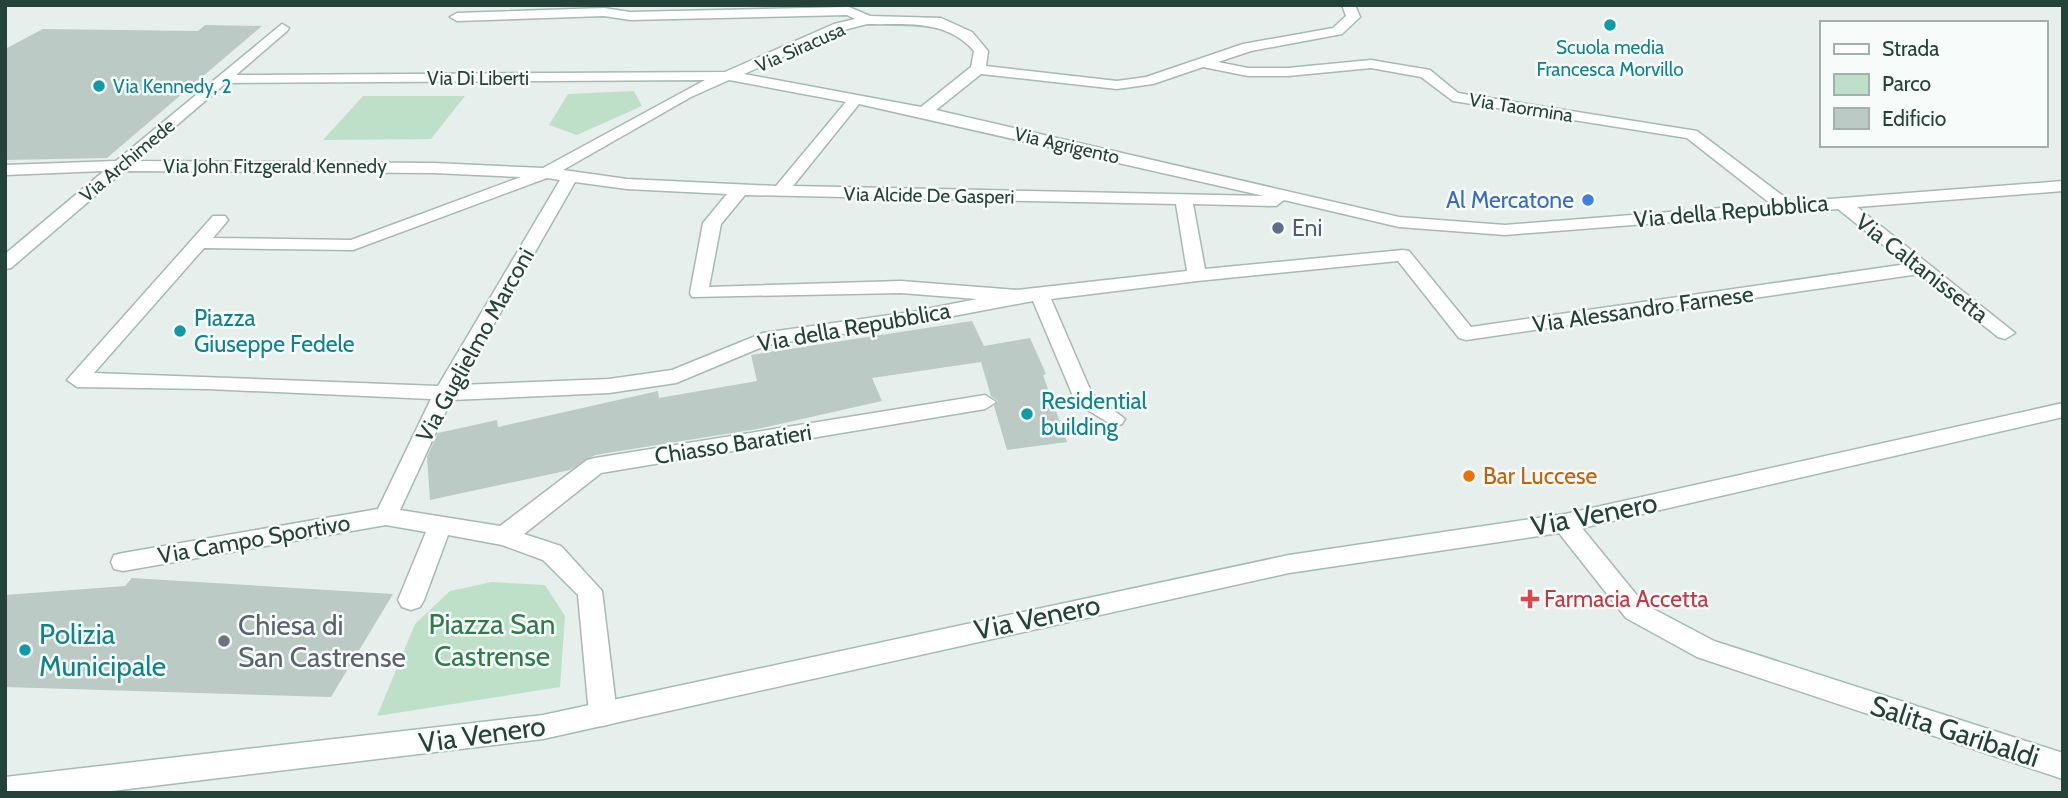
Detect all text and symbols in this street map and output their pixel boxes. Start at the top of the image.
marker: Scuola media Francesca Morvillo [1602,17,1618,33]
street label: Via Siracusa [752,18,848,77]
legend [1820,21,2047,147]
place label: Scuola media Francesca Morvillo [1536,36,1684,81]
text: Strada [1882,36,1939,61]
street label: Via Di Liberti [427,67,529,90]
text: Parco [1882,71,1931,96]
place label: Via Kennedy, 2 [113,75,232,98]
marker: Via Kennedy, 2 [91,78,107,94]
street label: Via Taormina [1467,88,1574,127]
text: Edificio [1882,106,1946,131]
street label: Via Archimede [75,114,180,207]
street label: Via Agrigento [1012,122,1122,169]
street label: Via John Fitzgerald Kennedy [163,155,387,178]
street label: Via Alcide De Gasperi [843,183,1015,208]
place label: Al Mercatone [1446,186,1574,214]
street label: Via della Repubblica [1633,189,1829,233]
marker: Al Mercatone [1580,192,1596,208]
street label: Via Caltanissetta [1850,208,1994,328]
place label: Eni [1292,214,1322,242]
marker: Eni [1270,220,1286,236]
street label: Via Guglielmo Marconi [410,243,540,447]
street label: Via Alessandro Farnese [1531,280,1755,338]
street label: Via della Repubblica [755,296,953,358]
place label: Piazza Giuseppe Fedele [194,304,355,358]
marker: Piazza Giuseppe Fedele [172,323,188,339]
place label: Residential building [1041,387,1147,441]
marker: Residential building [1019,406,1035,422]
street label: Chiasso Baratieri [652,418,814,470]
place label: Bar Luccese [1483,462,1597,490]
marker: Bar Luccese [1461,468,1477,484]
street label: Via Venero [1528,485,1660,543]
street label: Via Campo Sportivo [156,508,352,570]
place label: Farmacia Accetta [1544,585,1709,613]
street label: Via Venero [971,587,1103,647]
marker: Farmacia Accetta [1522,591,1538,607]
park label: Piazza San Castrense [429,607,555,673]
place label: Chiesa di San Castrense [238,608,406,674]
place label: Polizia Municipale [39,617,166,683]
marker: Chiesa di San Castrense [216,633,232,649]
marker: Polizia Municipale [17,642,33,658]
street label: Salita Garibaldi [1866,688,2044,774]
street label: Via Venero [416,708,548,760]

